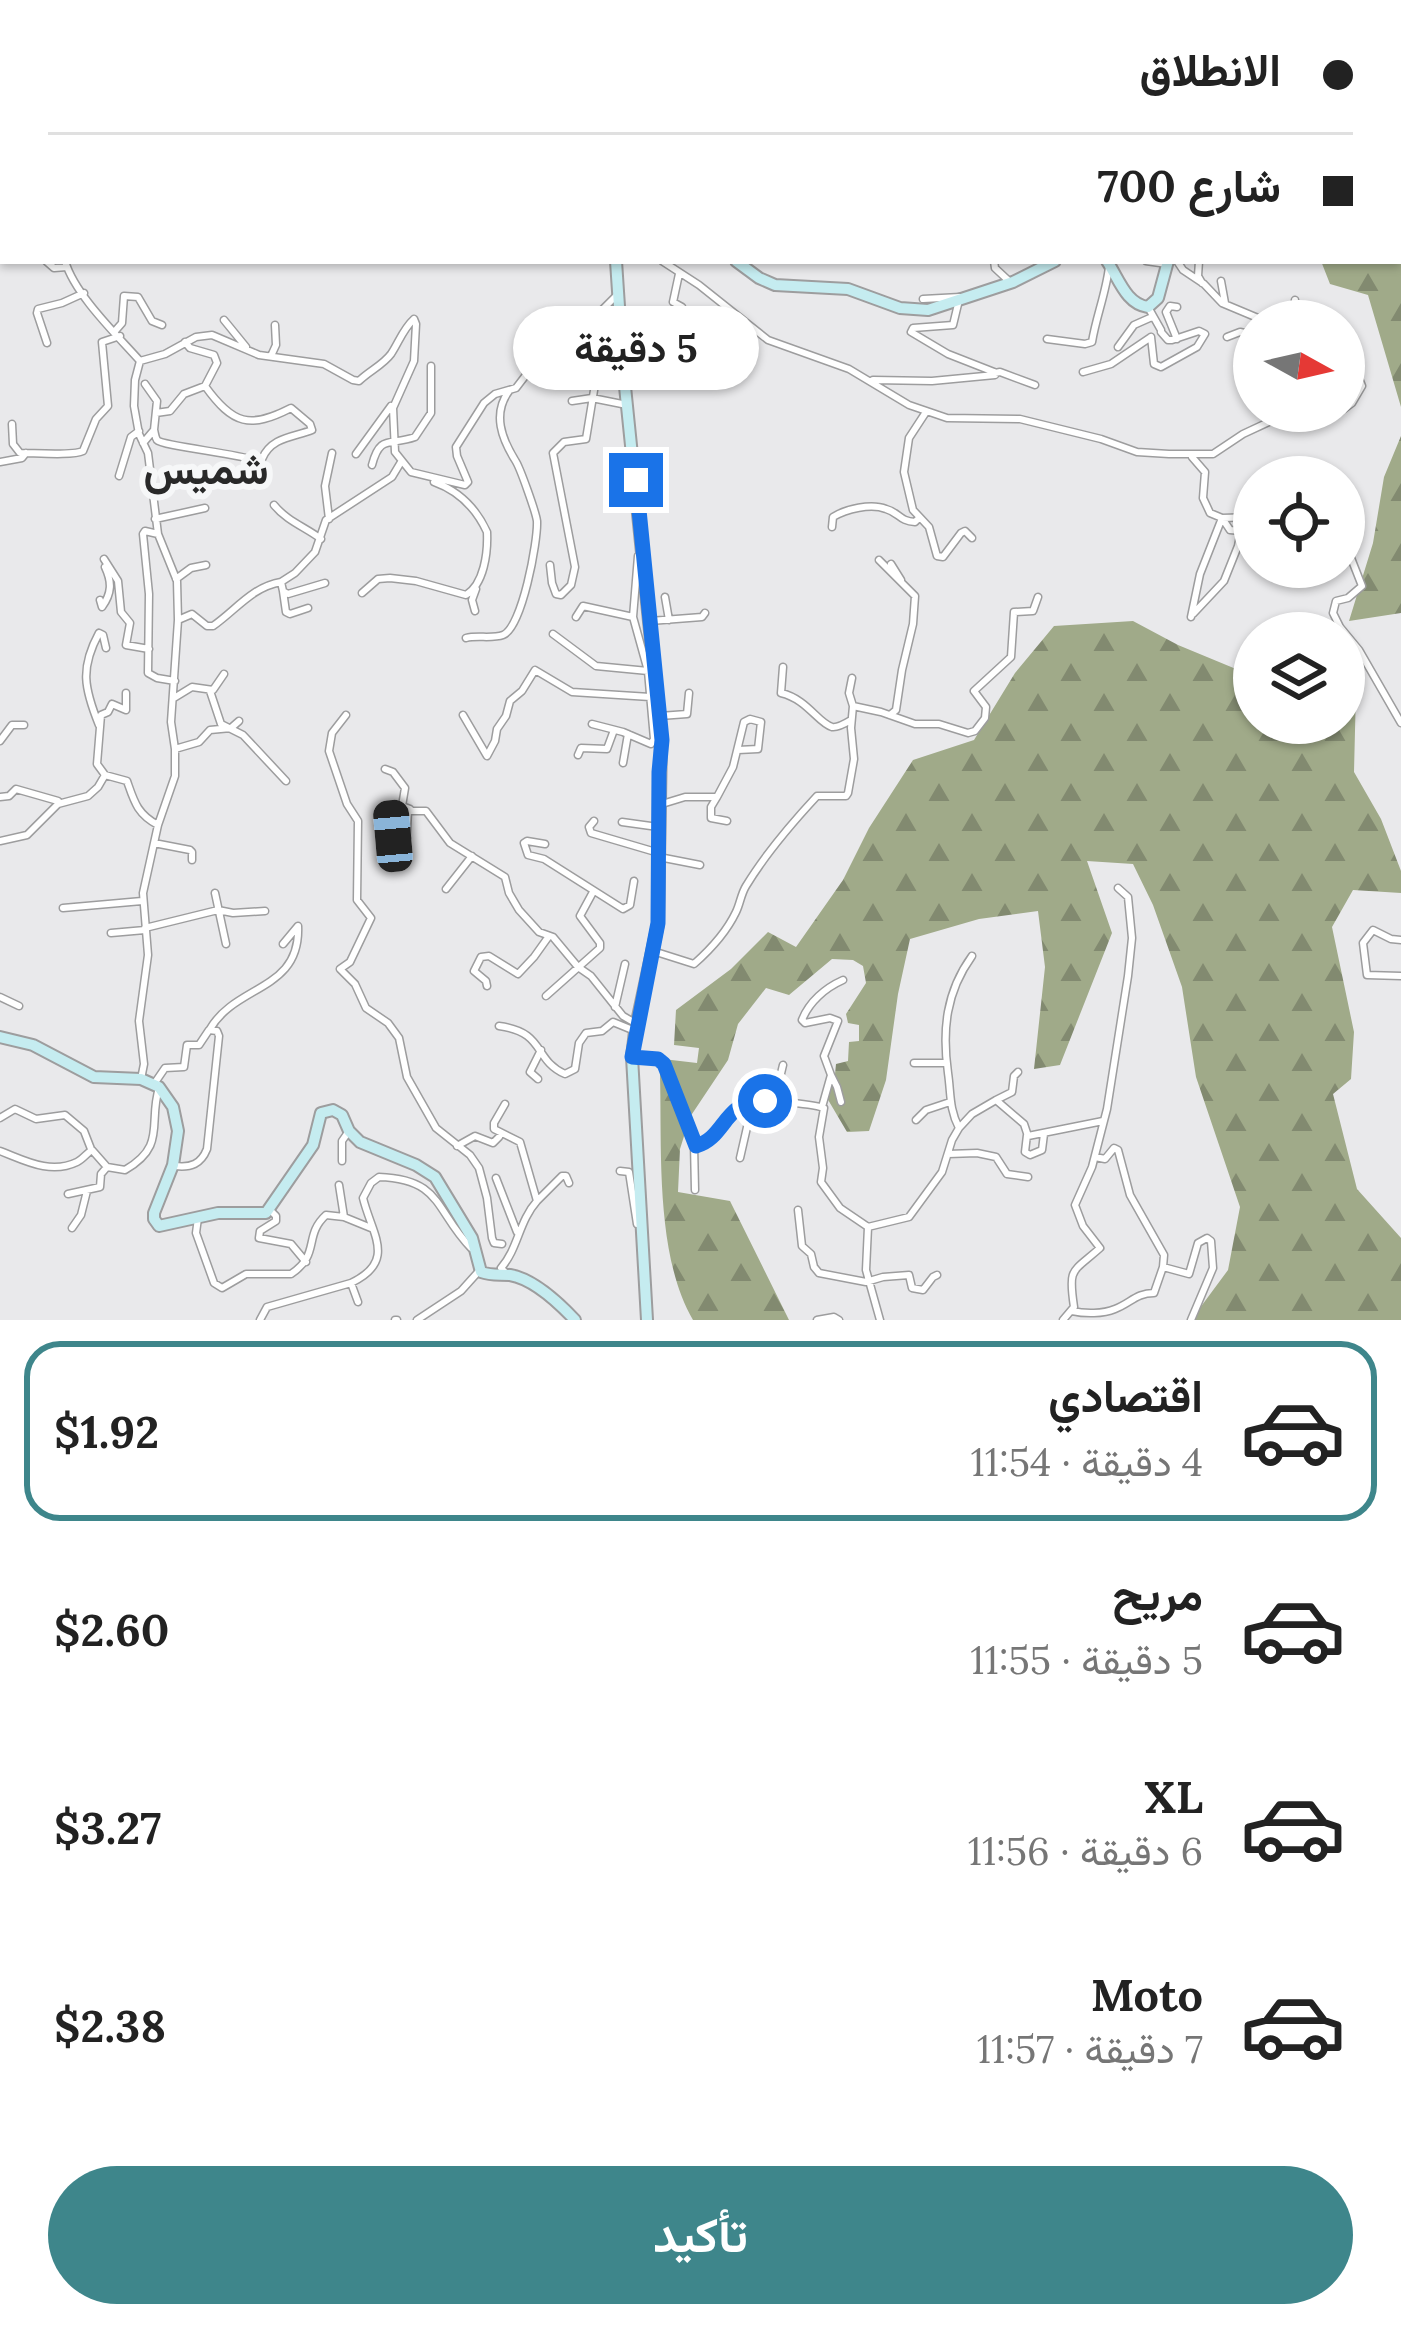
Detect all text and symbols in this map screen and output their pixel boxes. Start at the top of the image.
text: الانطلاق [1140,41,1281,98]
text: شارع 700 [1097,157,1281,214]
north arrow [1233,300,1365,432]
map controls [1233,300,1365,744]
callout: 5 دقيقة [513,306,759,390]
text: 5 دقيقة [574,323,698,373]
district label: شميس [143,442,269,496]
route end [609,453,663,507]
button: locate [1233,456,1365,588]
button: layers [1233,612,1365,744]
car [372,799,414,873]
route start [738,1074,792,1128]
text: اقتصادي [1048,1367,1203,1424]
icon: car [1239,1377,1347,1485]
text: $1.92 [54,1403,159,1460]
text: 4 دقيقة · 11:54 [971,1437,1203,1487]
text: مريح [1112,1565,1203,1622]
icon: car [1239,1575,1347,1683]
text: $2.60 [54,1601,169,1658]
text: 5 دقيقة · 11:55 [970,1635,1203,1685]
text: XL [1144,1768,1203,1825]
icon: car [1239,1773,1347,1881]
text: $3.27 [54,1799,161,1856]
text: 6 دقيقة · 11:56 [968,1826,1203,1876]
text: Moto [1091,1966,1203,2023]
icon: car [1239,1971,1347,2079]
text: $2.38 [54,1997,166,2054]
text: 7 دقيقة · 11:57 [977,2024,1203,2074]
button: تأكيد [48,2166,1353,2304]

